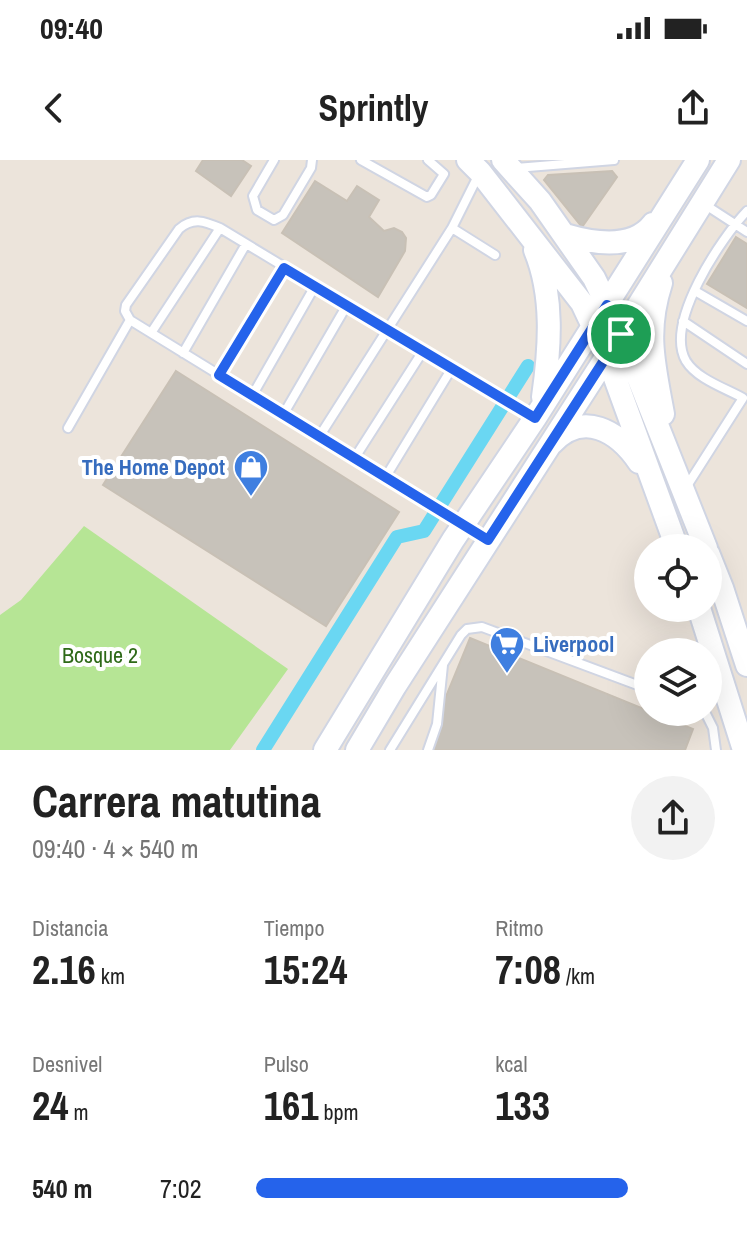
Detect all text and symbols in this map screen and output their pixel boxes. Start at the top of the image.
text: 09:40 [40,8,103,48]
text: Sprintly [319,84,428,132]
icon: back [32,86,76,130]
icon: share [671,86,715,130]
pin [587,300,655,368]
icon: arrive [599,312,643,356]
shop icon: The Home Depot [232,448,270,498]
place label: The Home Depot [82,452,225,482]
map controls [634,534,722,726]
button: locate [634,534,722,622]
supermarket icon: Liverpool [488,625,526,675]
place label: Liverpool [533,629,614,659]
button: layers [634,638,722,726]
park label: Bosque 2 [62,640,138,670]
text: Carrera matutina [32,771,321,831]
button: share [631,776,715,860]
text: 09:40 · 4 × 540 m [32,831,199,866]
text: Distancia [32,913,108,943]
text: Tiempo [264,913,324,943]
text: Ritmo [495,913,543,943]
text: 2.16 [32,943,96,996]
text: 15:24 [264,943,348,996]
text: 7:08 [495,943,561,996]
text: km [96,961,125,991]
text: /km [561,961,595,991]
text: Desnivel [32,1049,102,1079]
text: Pulso [264,1049,309,1079]
text: kcal [495,1049,527,1079]
text: 24 [32,1079,68,1132]
text: 161 [264,1079,318,1132]
text: 133 [495,1079,550,1132]
text: m [68,1097,89,1127]
text: bpm [318,1097,359,1127]
text: 540 m [32,1171,92,1206]
text: 7:02 [160,1171,202,1206]

